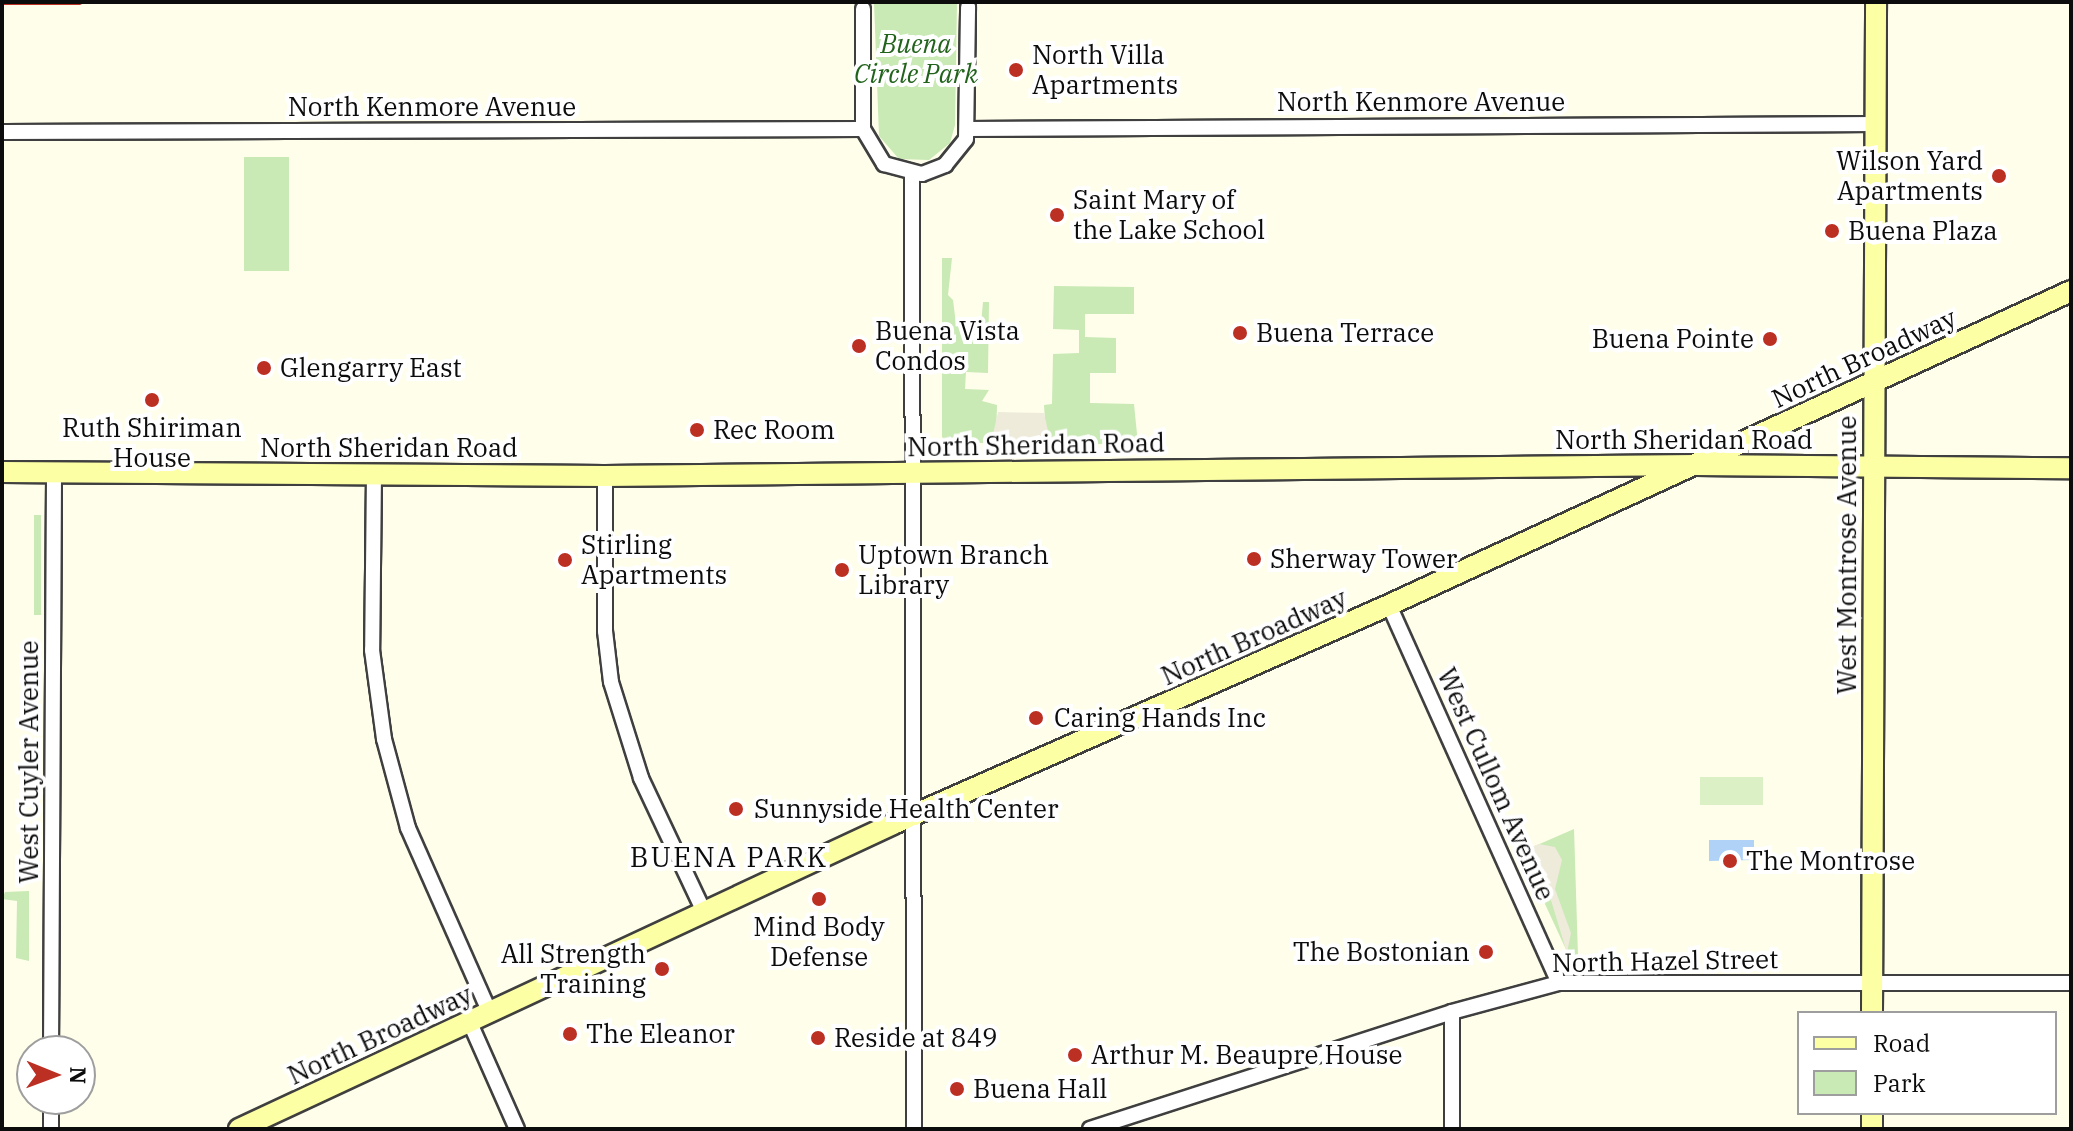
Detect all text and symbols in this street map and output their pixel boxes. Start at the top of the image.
park label: Buena Circle Park [854,28,978,90]
place label: North Villa Apartments [1032,39,1178,100]
marker: North Villa Apartments [1007,61,1025,79]
street label: North Kenmore Avenue [1277,86,1565,118]
street label: North Kenmore Avenue [288,91,576,123]
place label: Wilson Yard Apartments [1836,145,1983,206]
marker: Wilson Yard Apartments [1990,167,2008,185]
place label: Saint Mary of the Lake School [1073,184,1265,246]
marker: Saint Mary of the Lake School [1048,206,1066,224]
place label: Buena Plaza [1848,215,1998,247]
marker: Buena Plaza [1823,222,1841,240]
street label: North Broadway [1767,302,1961,414]
place label: Buena Vista Condos [875,315,1020,376]
place label: Buena Terrace [1256,317,1434,349]
place label: Buena Pointe [1592,323,1754,355]
marker: Buena Terrace [1231,324,1249,342]
marker: Buena Pointe [1761,330,1779,348]
marker: Buena Vista Condos [850,337,868,355]
place label: Glengarry East [280,352,462,384]
marker: Glengarry East [255,359,273,377]
marker: Ruth Shiriman House [143,391,161,409]
place label: Ruth Shiriman House [62,412,242,474]
place label: Rec Room [713,414,835,446]
street label: West Montrose Avenue [1831,415,1863,695]
marker: Rec Room [688,421,706,439]
street label: North Sheridan Road [1555,424,1813,456]
street label: North Sheridan Road [907,427,1165,463]
street label: North Sheridan Road [260,432,518,464]
place label: Stirling Apartments [581,529,727,590]
place label: Uptown Branch Library [858,539,1049,600]
place label: Sherway Tower [1270,543,1457,575]
marker: Sherway Tower [1245,550,1263,568]
marker: Stirling Apartments [556,551,574,569]
marker: Uptown Branch Library [833,561,851,579]
street label: North Broadway [1156,582,1352,692]
street label: West Cuyler Avenue [13,640,45,884]
street label: West Cullom Avenue [1431,663,1561,905]
place label: Caring Hands Inc [1054,702,1266,734]
marker: Caring Hands Inc [1025,707,1047,729]
place label: Sunnyside Health Center [754,793,1058,825]
marker: Sunnyside Health Center [725,798,747,820]
district label: BUENA PARK [630,840,828,874]
place label: The Montrose [1746,845,1915,877]
marker: The Montrose [1721,852,1739,870]
marker: Mind Body Defense [810,890,828,908]
place label: Mind Body Defense [753,911,885,972]
place label: The Bostonian [1293,936,1470,968]
place label: All Strength Training [501,938,646,1000]
marker: The Bostonian [1477,943,1495,961]
street label: North Hazel Street [1552,943,1778,979]
marker: All Strength Training [653,960,671,978]
street label: North Broadway [283,979,477,1091]
legend [1797,1011,2057,1115]
place label: The Eleanor [586,1018,735,1050]
place label: Reside at 849 [834,1022,998,1054]
marker: The Eleanor [561,1025,579,1043]
text: Road [1873,1027,1930,1059]
marker: Reside at 849 [809,1029,827,1047]
north arrow [16,1035,96,1115]
place label: Arthur M. Beaupre House [1091,1039,1402,1071]
marker: Arthur M. Beaupre House [1066,1046,1084,1064]
text: N [64,1066,93,1084]
text: Park [1873,1067,1925,1099]
place label: Buena Hall [973,1073,1107,1105]
marker: Buena Hall [948,1080,966,1098]

